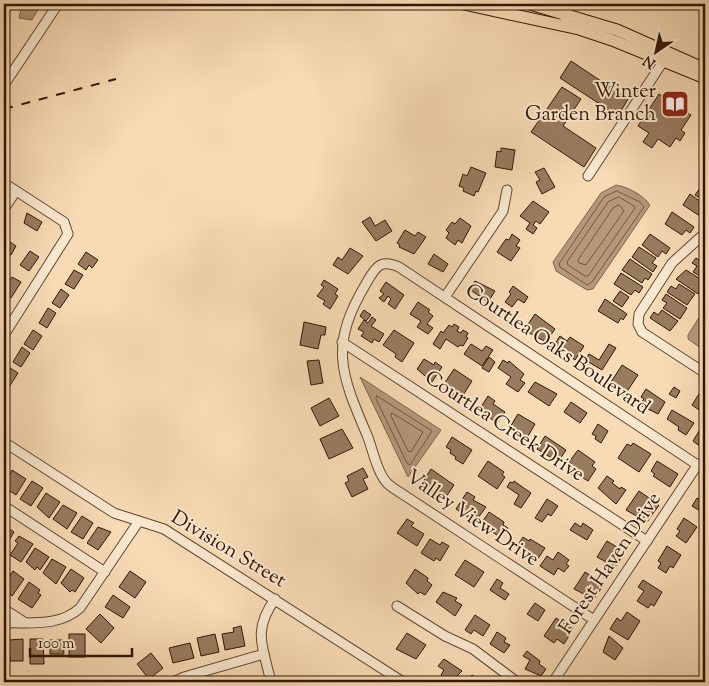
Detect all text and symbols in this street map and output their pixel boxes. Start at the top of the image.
north arrow [632,28,682,78]
text: N [640,50,660,73]
place label: Winter Garden Branch [525,78,656,130]
library icon: Winter Garden Branch [660,89,690,119]
street label: Courtlea Oaks Boulevard [459,277,655,423]
street label: Courtlea Creek Drive [418,364,590,490]
street label: Valley View Drive [400,464,544,574]
street label: Forest Haven Drive [553,487,669,641]
street label: Division Street [165,504,291,596]
scale bar [30,626,132,658]
text: 100 m [38,634,75,655]

